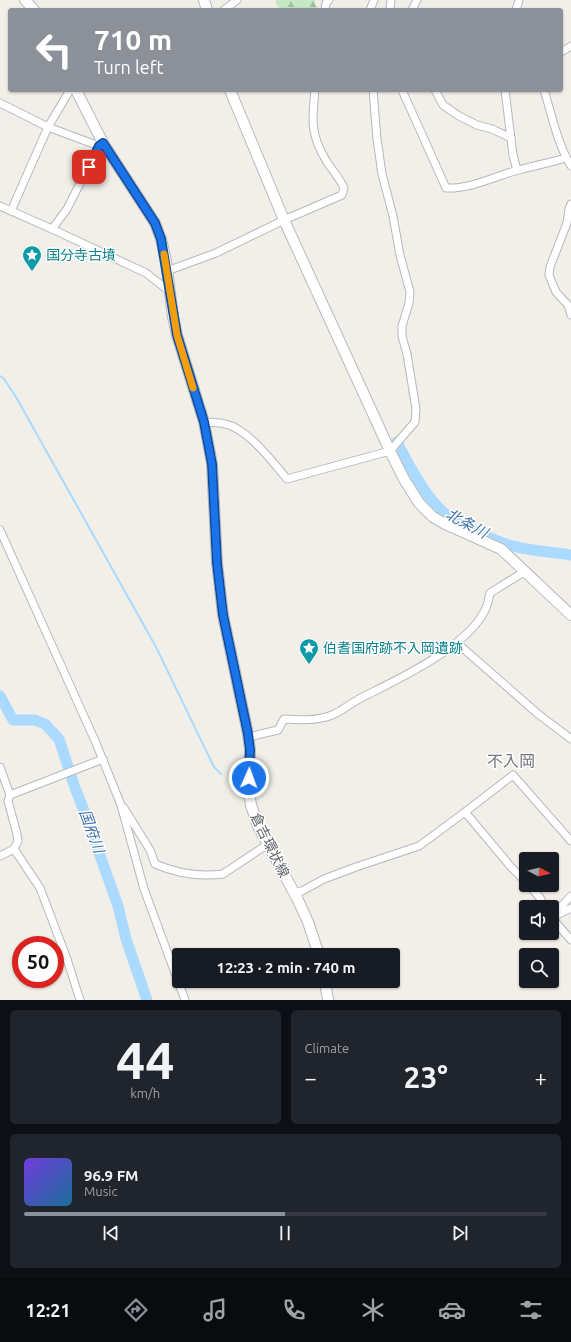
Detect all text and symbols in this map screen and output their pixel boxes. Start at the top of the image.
icon: left [28,24,80,76]
text: 710 m [94,24,172,55]
text: Turn left [94,57,164,77]
pin [72,150,106,184]
icon: arrive [78,156,100,178]
place icon: 国分寺古墳 [21,244,43,272]
place label: 国分寺古墳 [46,247,116,263]
water label: 北条川 [443,505,493,542]
place icon: 伯耆国府跡不入岡遺跡 [298,637,320,665]
place label: 伯耆国府跡不入岡遺跡 [323,640,463,656]
district label: 不入岡 [487,752,535,770]
position arrow [228,757,270,799]
water label: 国府川 [76,807,108,857]
street label: 倉吉環状線 [247,810,293,880]
north arrow [519,852,559,892]
map controls [519,852,559,988]
button: sound [519,900,559,940]
speed limit sign: 50 [12,936,64,988]
button: search [519,948,559,988]
text: 12:23 · 2 min · 740 m [217,959,355,976]
text: 44 [116,1031,175,1089]
text: Climate [305,1041,349,1055]
text: 23° [404,1060,448,1094]
text: − [305,1065,317,1090]
text: + [535,1065,547,1090]
text: km/h [130,1086,160,1100]
text: 96.9 FM [84,1167,138,1184]
text: Music [84,1184,118,1198]
icon: previous [100,1222,122,1244]
icon: pause [274,1222,296,1244]
icon: next [449,1222,471,1244]
icon: directions [122,1296,150,1324]
icon: music [201,1296,229,1324]
icon: phone [280,1296,308,1324]
icon: climate [359,1296,387,1324]
icon: car [438,1296,466,1324]
icon: filters [517,1296,545,1324]
text: 12:21 [26,1300,71,1320]

